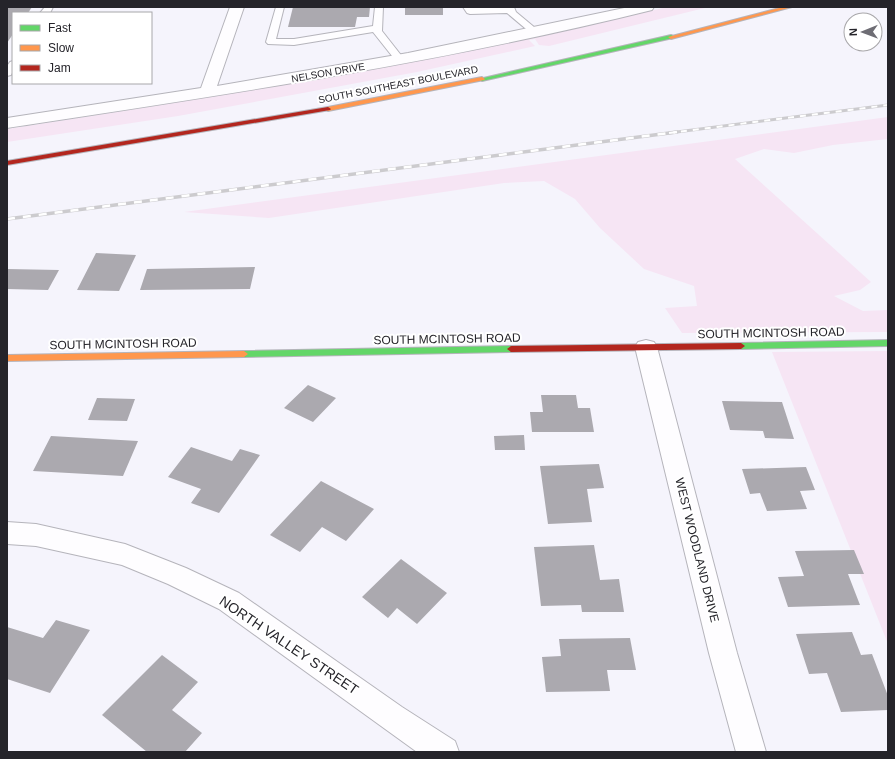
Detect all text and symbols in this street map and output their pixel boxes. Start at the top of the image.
legend [12,12,152,84]
north arrow [843,12,883,52]
text: Fast [48,21,72,35]
text: N [847,28,859,36]
text: Slow [48,41,74,55]
text: Jam [48,61,71,75]
street label: NELSON DRIVE [290,61,366,84]
street label: SOUTH SOUTHEAST BOULEVARD [317,64,479,105]
street label: SOUTH MCINTOSH ROAD [697,325,845,341]
street label: SOUTH MCINTOSH ROAD [373,331,521,347]
street label: SOUTH MCINTOSH ROAD [49,336,197,352]
street label: WEST WOODLAND DRIVE [672,476,722,624]
street label: NORTH VALLEY STREET [216,592,362,698]

